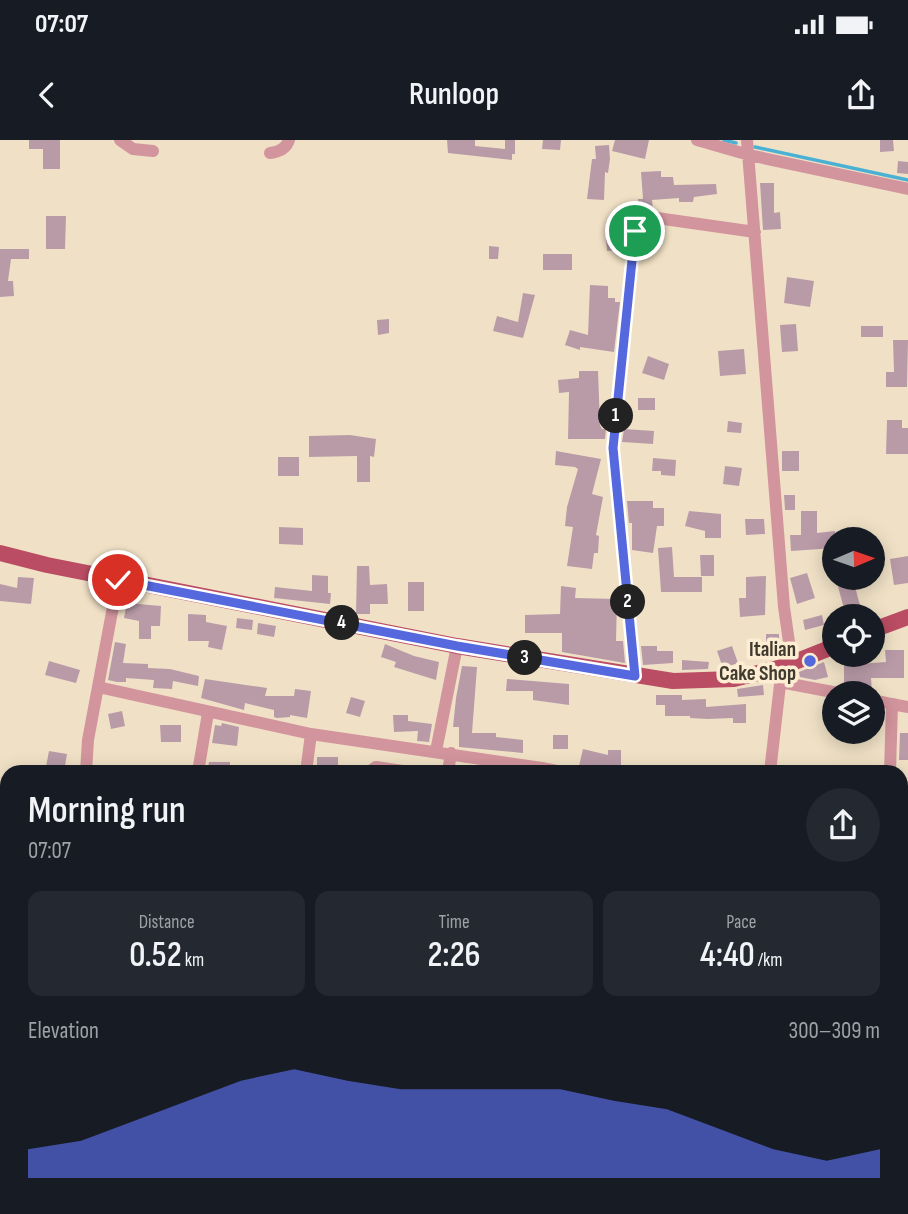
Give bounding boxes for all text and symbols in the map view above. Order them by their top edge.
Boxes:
text: 07:07 [35,9,88,40]
text: Runloop [409,75,499,114]
icon: back [28,76,66,114]
icon: share [842,76,880,114]
pin [605,201,665,261]
icon: arrive [616,212,654,250]
pin: 1 [598,398,634,434]
text: 1 [612,404,619,427]
north arrow [822,527,886,590]
map controls [822,527,885,744]
pin [88,550,148,610]
icon: check [99,561,137,599]
pin: 2 [610,584,646,620]
text: 2 [623,590,632,613]
button: locate [822,604,885,667]
pin: 4 [324,606,360,640]
text: 4 [337,611,346,634]
place label: Italian Cake Shop [719,637,796,686]
pin: 3 [508,640,542,676]
text: 3 [520,646,529,669]
marker: Italian Cake Shop [802,653,818,669]
button: layers [822,681,885,744]
text: Morning run [28,788,186,833]
button: share [806,788,880,862]
text: 07:07 [28,837,71,865]
text: Distance [139,911,195,934]
text: Time [438,911,470,934]
text: Pace [726,911,756,934]
text: 0.52 [129,934,182,977]
text: 2:26 [427,934,481,977]
text: 4:40 [700,934,755,977]
text: km [182,949,204,972]
text: /km [755,949,783,972]
text: Elevation [28,1017,99,1045]
text: 300–309 m [789,1017,880,1045]

